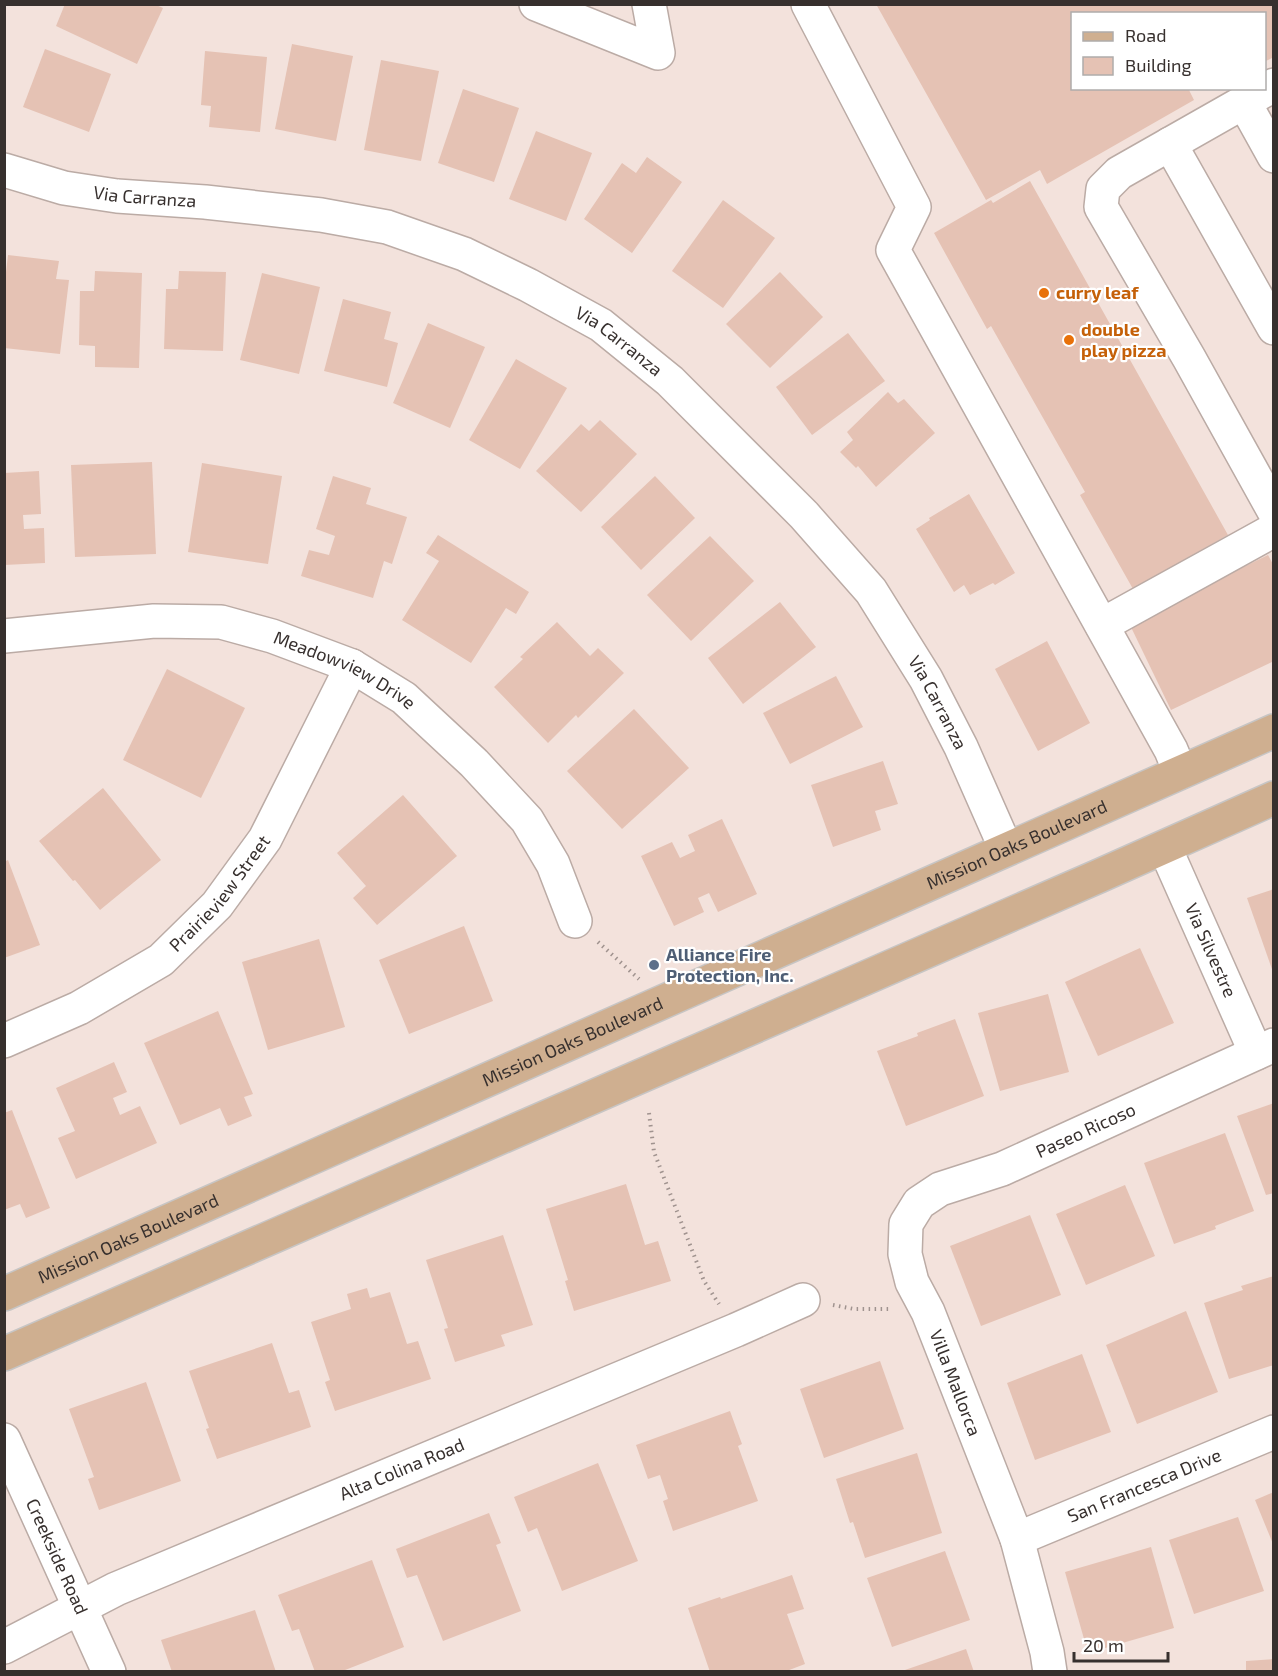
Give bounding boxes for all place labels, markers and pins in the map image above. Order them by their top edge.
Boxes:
place label: curry leaf [1056,281,1139,303]
marker: curry leaf [1037,286,1051,300]
place label: double play pizza [1081,318,1167,361]
marker: double play pizza [1062,333,1076,347]
place label: Alliance Fire Protection, Inc. [666,943,794,986]
marker: Alliance Fire Protection, Inc. [647,958,661,972]

